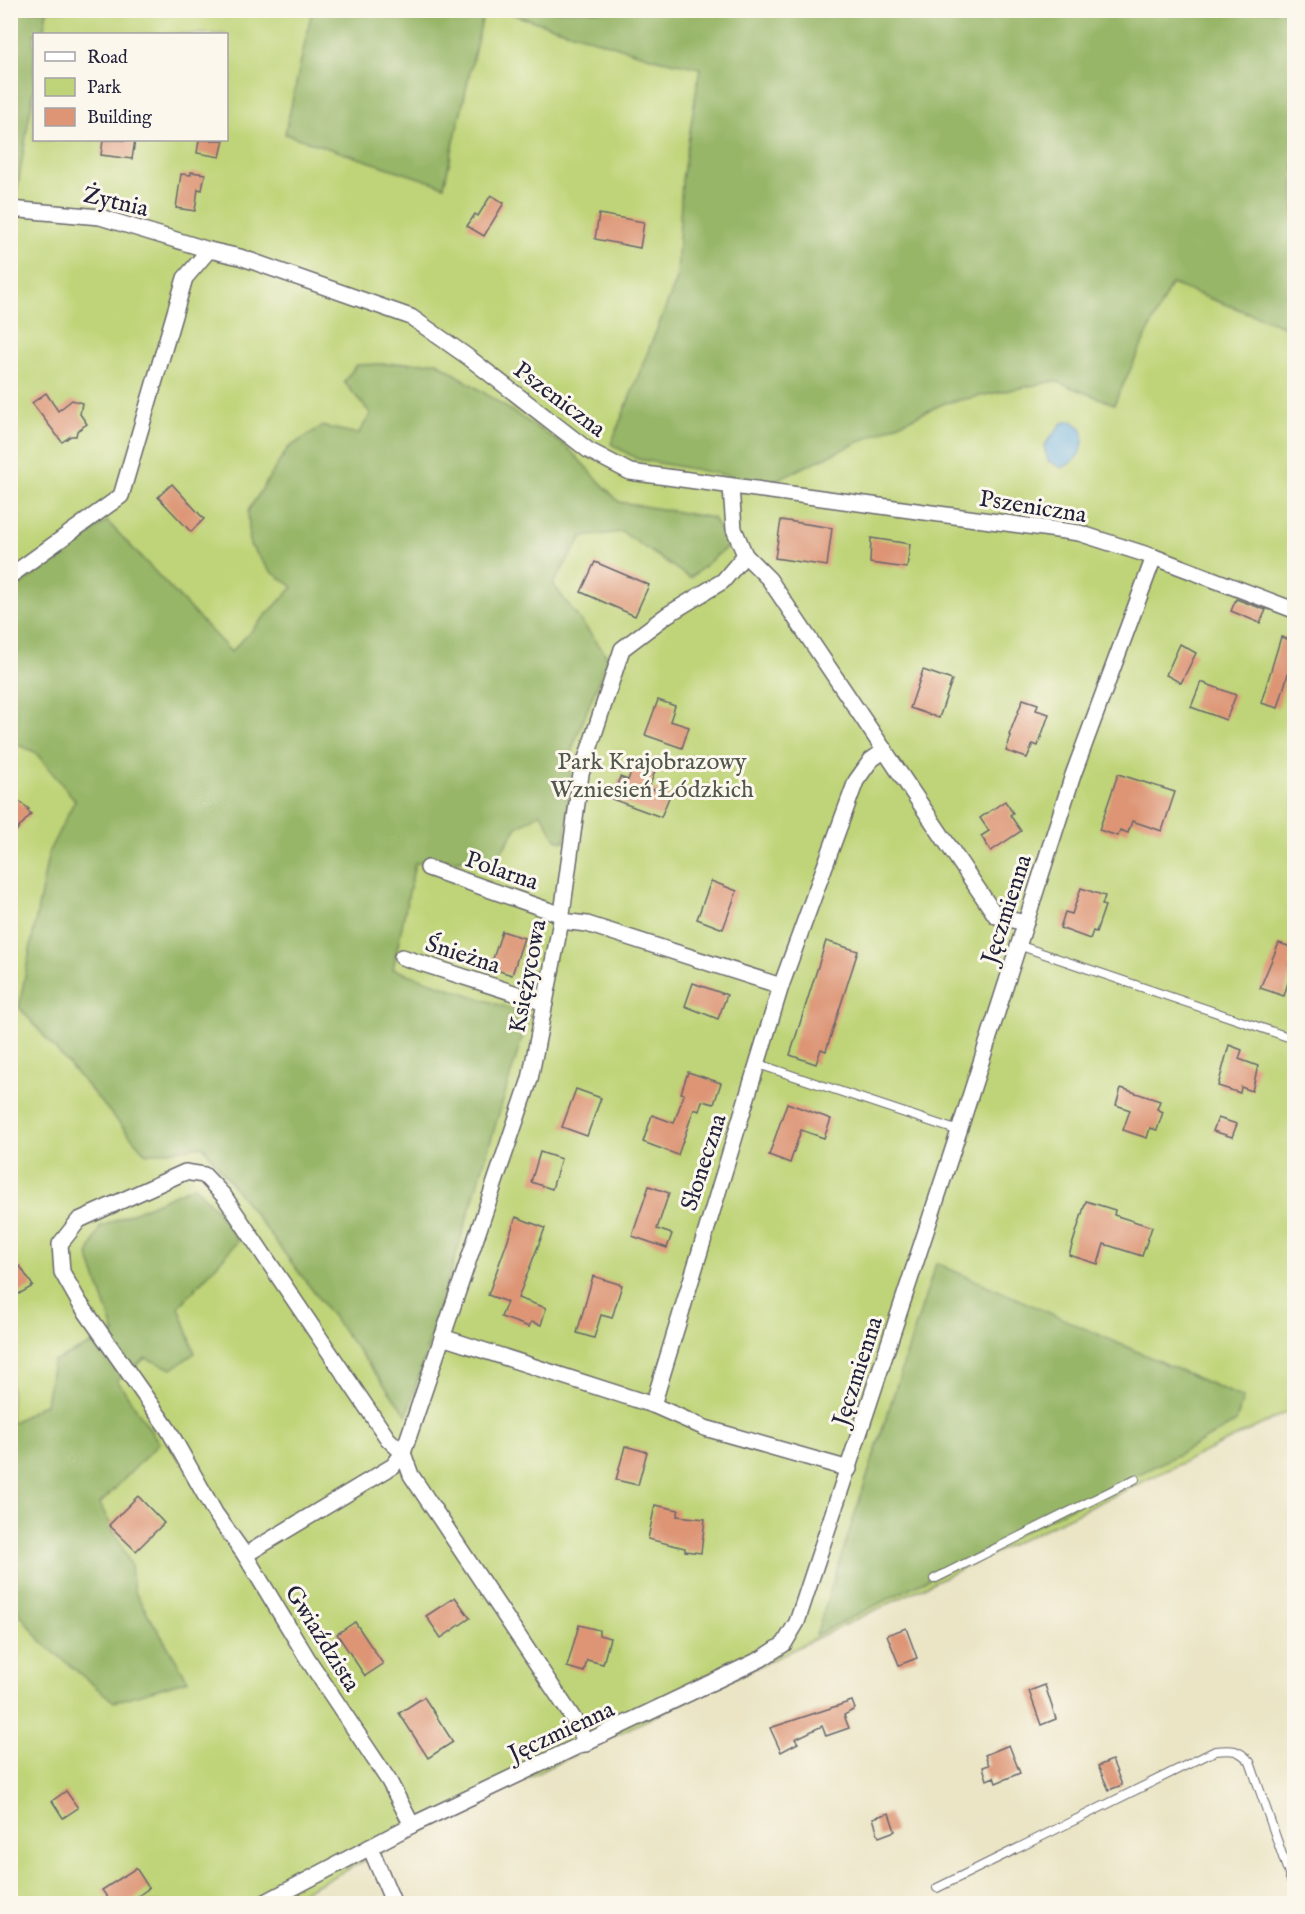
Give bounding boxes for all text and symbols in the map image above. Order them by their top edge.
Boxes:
legend [33,33,228,141]
text: Road [87,47,128,70]
text: Park [87,77,122,100]
text: Building [87,107,152,130]
street label: Żytnia [80,180,152,225]
street label: Pszeniczna [507,355,612,445]
street label: Pszeniczna [977,484,1089,531]
park label: Park Krajobrazowy Wzniesień Łódzkich [550,747,754,806]
street label: Polarna [461,845,543,899]
street label: Jęczmienna [974,850,1040,971]
street label: Księżycowa [502,916,555,1036]
street label: Śnieżna [421,929,504,982]
street label: Słoneczna [674,1110,735,1215]
street label: Jęczmienna [825,1312,891,1433]
street label: Gwiaździsta [277,1580,367,1698]
street label: Jęczmienna [501,1694,620,1772]

